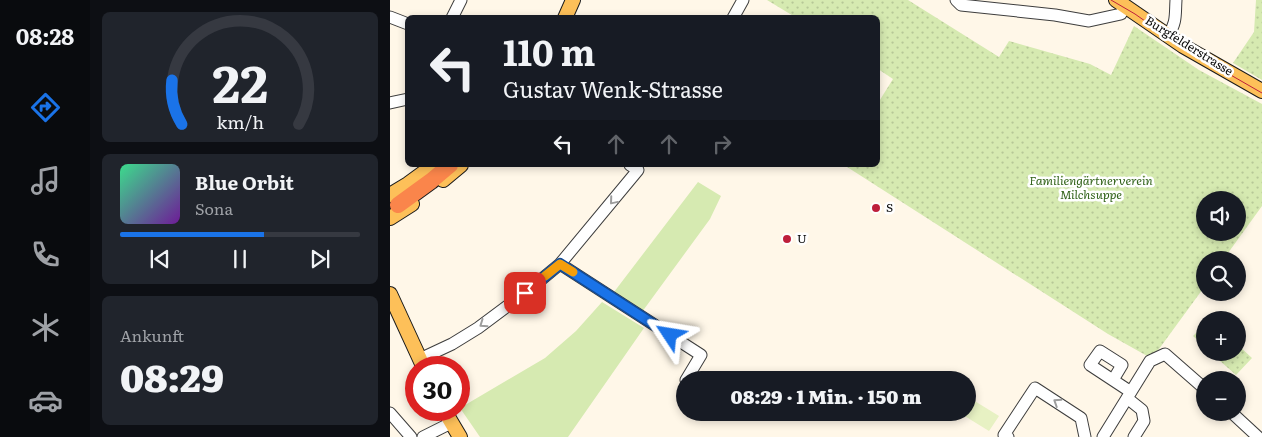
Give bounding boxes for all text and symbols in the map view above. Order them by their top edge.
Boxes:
street label: Burgfelderstrasse [1142,11,1237,79]
text: 08:28 [16,19,74,52]
text: 110 m [503,25,595,77]
icon: left [420,35,485,100]
text: 22 [212,42,268,119]
text: Gustav Wenk-Strasse [503,72,723,105]
icon: directions [28,90,63,125]
text: km/h [216,108,264,135]
icon: left [549,130,577,158]
icon: ahead [602,130,630,158]
icon: ahead [655,130,683,158]
icon: right [708,130,736,158]
icon: music [28,163,63,198]
text: Blue Orbit [195,168,294,196]
park label: Familiengärtnerverein Milchsuppe [1029,171,1153,203]
map controls [1196,191,1246,421]
button: sound [1196,191,1246,241]
one-way arrow [610,195,618,204]
text: Sona [195,196,233,220]
place label: S [886,198,893,216]
marker: S [870,202,882,214]
place label: U [797,229,807,247]
marker: U [781,233,793,245]
icon: phone [28,237,63,272]
icon: previous [146,245,174,273]
icon: pause [226,245,254,273]
icon: next [306,245,334,273]
button: search [1196,251,1246,301]
pin [504,272,546,314]
icon: arrive [511,279,539,307]
position arrow [643,308,695,360]
icon: climate [28,310,63,345]
button: + [1196,311,1246,361]
one-way arrow [479,318,489,327]
text: Ankunft [120,323,184,347]
text: 08:29 [120,347,224,404]
speed limit sign: 30 [405,356,470,421]
button: − [1196,371,1246,421]
text: 08:29 · 1 Min. · 150 m [731,382,921,410]
icon: car [28,383,63,418]
one-way arrow [1053,399,1062,408]

